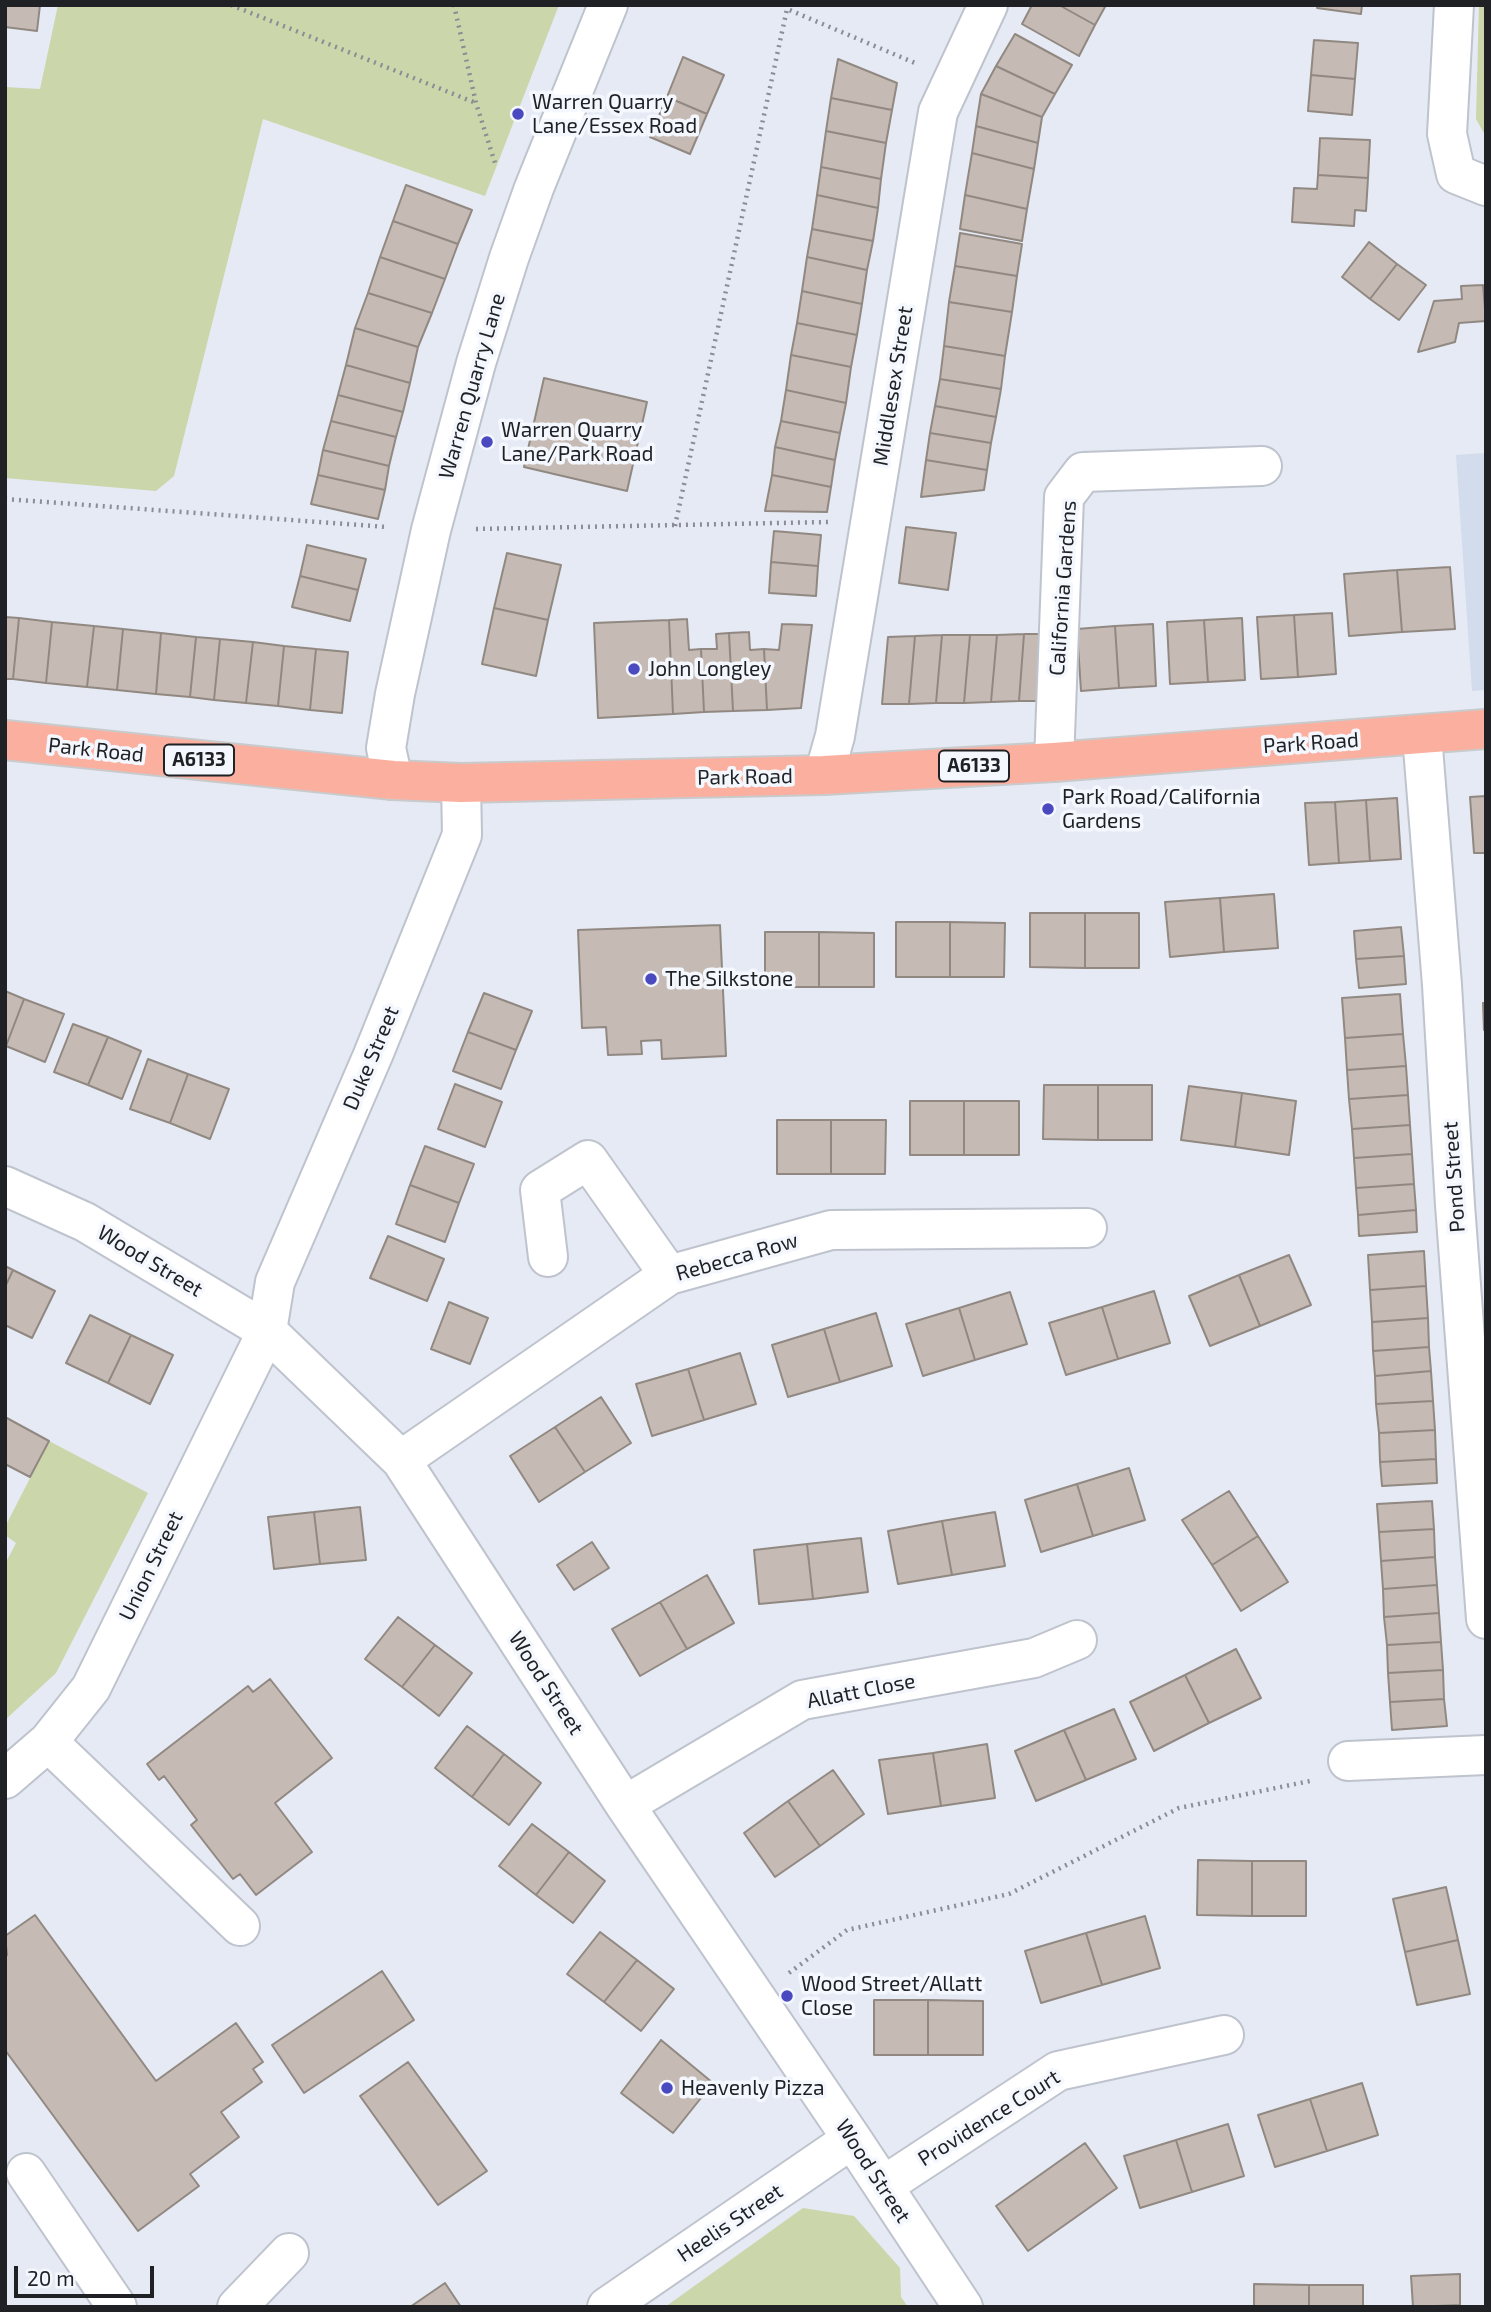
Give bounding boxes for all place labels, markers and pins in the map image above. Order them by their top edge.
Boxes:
place label: Warren Quarry Lane/Essex Road [532,89,697,139]
marker: Warren Quarry Lane/Essex Road [510,106,526,122]
place label: Warren Quarry Lane/Park Road [501,417,654,467]
marker: Warren Quarry Lane/Park Road [479,434,495,450]
place label: John Longley [648,656,771,682]
marker: John Longley [626,661,642,677]
place label: Park Road/California Gardens [1062,784,1261,834]
marker: Park Road/California Gardens [1040,801,1056,817]
place label: The Silkstone [665,966,793,992]
marker: The Silkstone [643,971,659,987]
place label: Wood Street/Allatt Close [801,1971,982,2021]
marker: Wood Street/Allatt Close [779,1988,795,2004]
place label: Heavenly Pizza [681,2075,824,2101]
marker: Heavenly Pizza [659,2080,675,2096]

